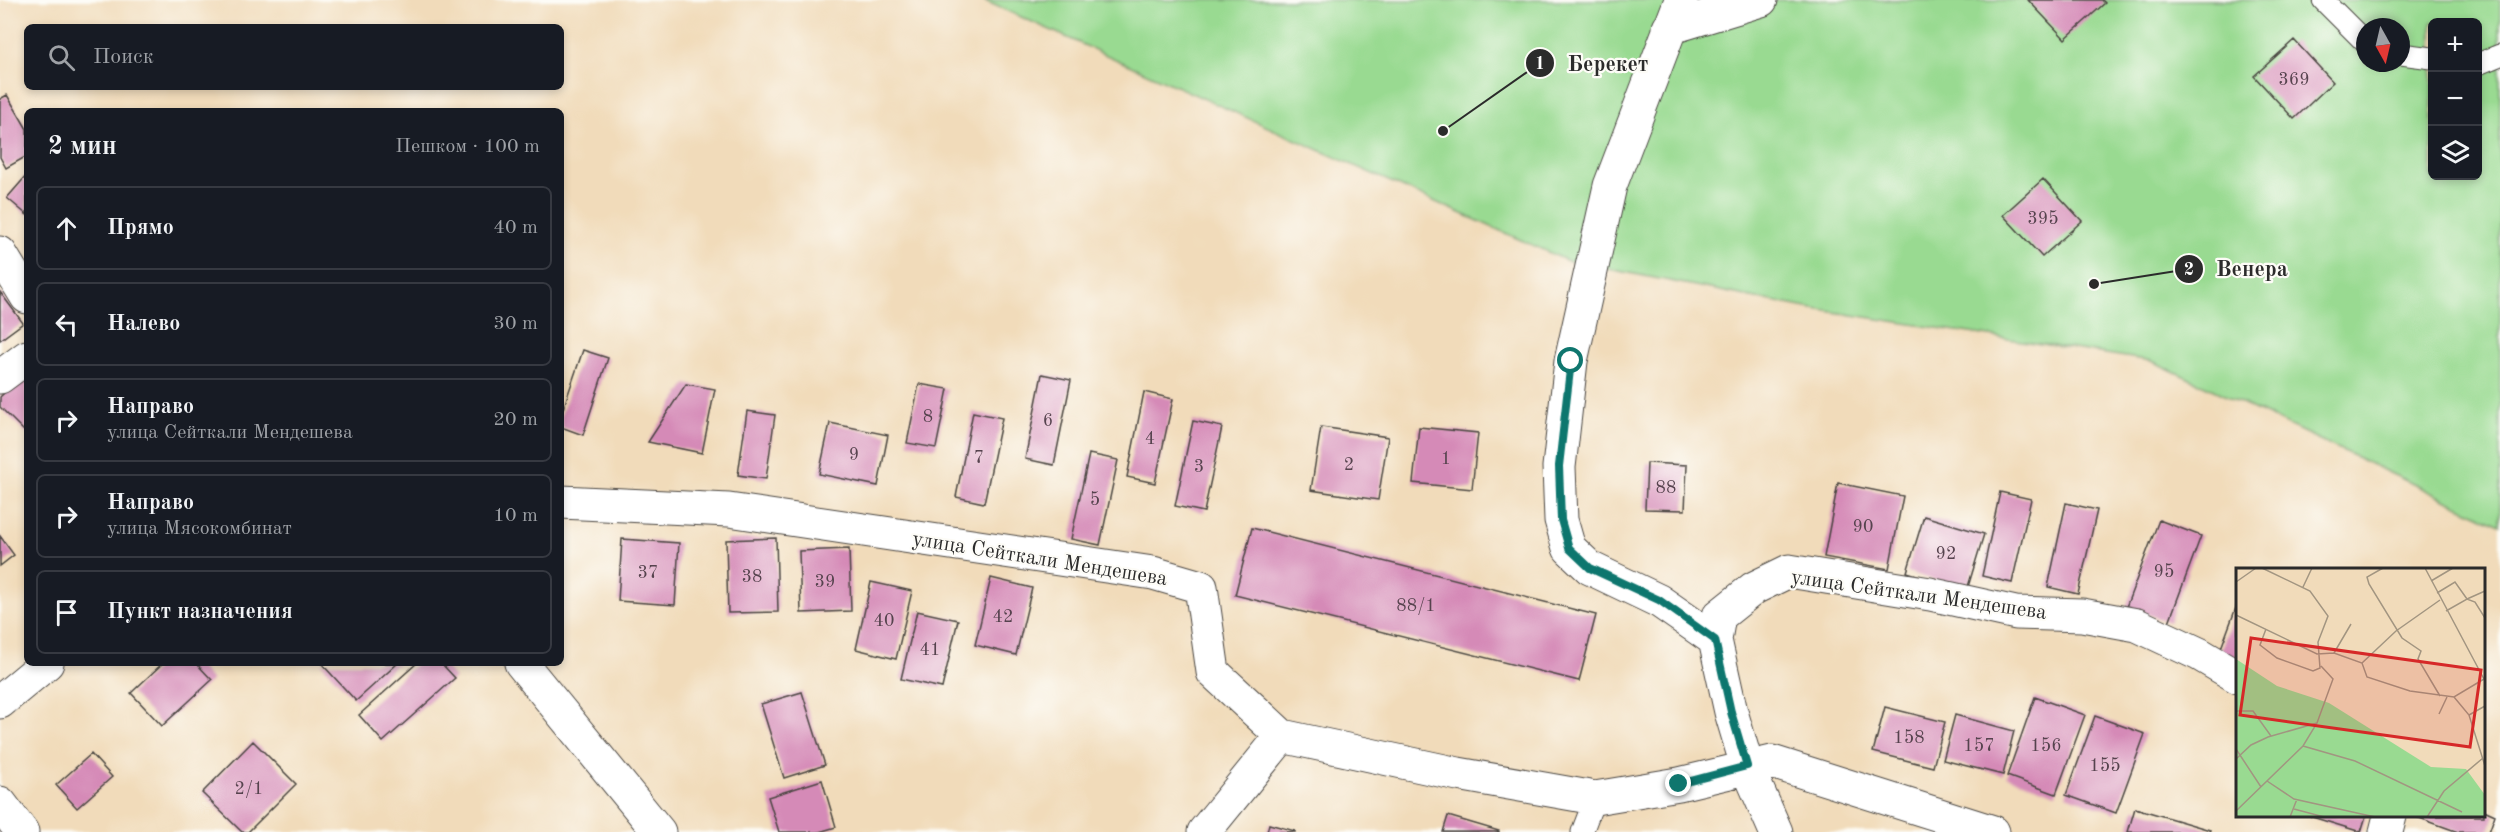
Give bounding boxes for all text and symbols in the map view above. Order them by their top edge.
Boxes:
north arrow [2356,18,2410,72]
map controls [2428,18,2482,180]
button: + [2428,18,2482,72]
search box [24,24,564,90]
icon: search [45,41,78,74]
callout: Берекет [1525,43,1660,83]
text: Поиск [93,46,154,68]
text: Берекет [1568,54,1648,76]
text: 1 [1535,55,1545,73]
house number: 369 [2278,71,2310,89]
button: − [2428,72,2482,126]
button: layers [2428,126,2482,180]
text: 2 мин [48,134,117,160]
text: Пешком · 100 m [395,137,540,157]
house number: 395 [2027,210,2059,228]
icon: ahead [50,212,83,245]
text: Прямо [107,217,174,239]
text: 40 m [493,218,538,238]
callout: Венера [2174,249,2300,289]
text: Венера [2216,259,2288,281]
text: 2 [2184,261,2194,279]
icon: left [50,308,83,341]
text: Налево [107,313,180,335]
text: 30 m [493,314,538,334]
route start [1557,347,1583,373]
text: Направо [107,396,194,418]
icon: right [50,404,83,437]
house number: 8 [923,408,933,426]
text: 20 m [493,410,538,430]
house number: 6 [1043,412,1053,430]
text: улица Сейткали Мендешева [107,423,353,443]
house number: 4 [1145,430,1155,448]
house number: 9 [849,446,859,464]
house number: 7 [974,449,984,467]
house number: 1 [1441,450,1451,468]
house number: 2 [1344,456,1354,474]
house number: 3 [1194,458,1204,476]
house number: 88 [1656,479,1676,497]
house number: 5 [1090,491,1100,509]
text: Направо [107,492,194,514]
icon: right [50,500,83,533]
text: 10 m [493,506,538,526]
house number: 90 [1853,518,1873,536]
text: улица Мясокомбинат [107,519,292,539]
street label: улица Сейткали Мендешева [911,529,1169,590]
house number: 92 [1936,545,1956,563]
house number: 95 [2154,563,2174,581]
house number: 37 [638,564,658,582]
street label: улица Сейткали Мендешева [1790,567,2048,624]
house number: 38 [742,568,762,586]
inset map [2236,568,2485,817]
house number: 39 [815,573,835,591]
icon: arrive [50,596,83,629]
house number: 88/1 [1396,597,1436,615]
text: Пункт назначения [107,601,293,623]
house number: 42 [993,608,1013,626]
house number: 40 [874,612,894,630]
house number: 41 [920,641,940,659]
house number: 158 [1893,729,1925,747]
house number: 157 [1963,737,1995,755]
house number: 156 [2030,737,2062,755]
house number: 155 [2089,757,2121,775]
route end [1665,770,1691,796]
house number: 2/1 [235,780,263,798]

